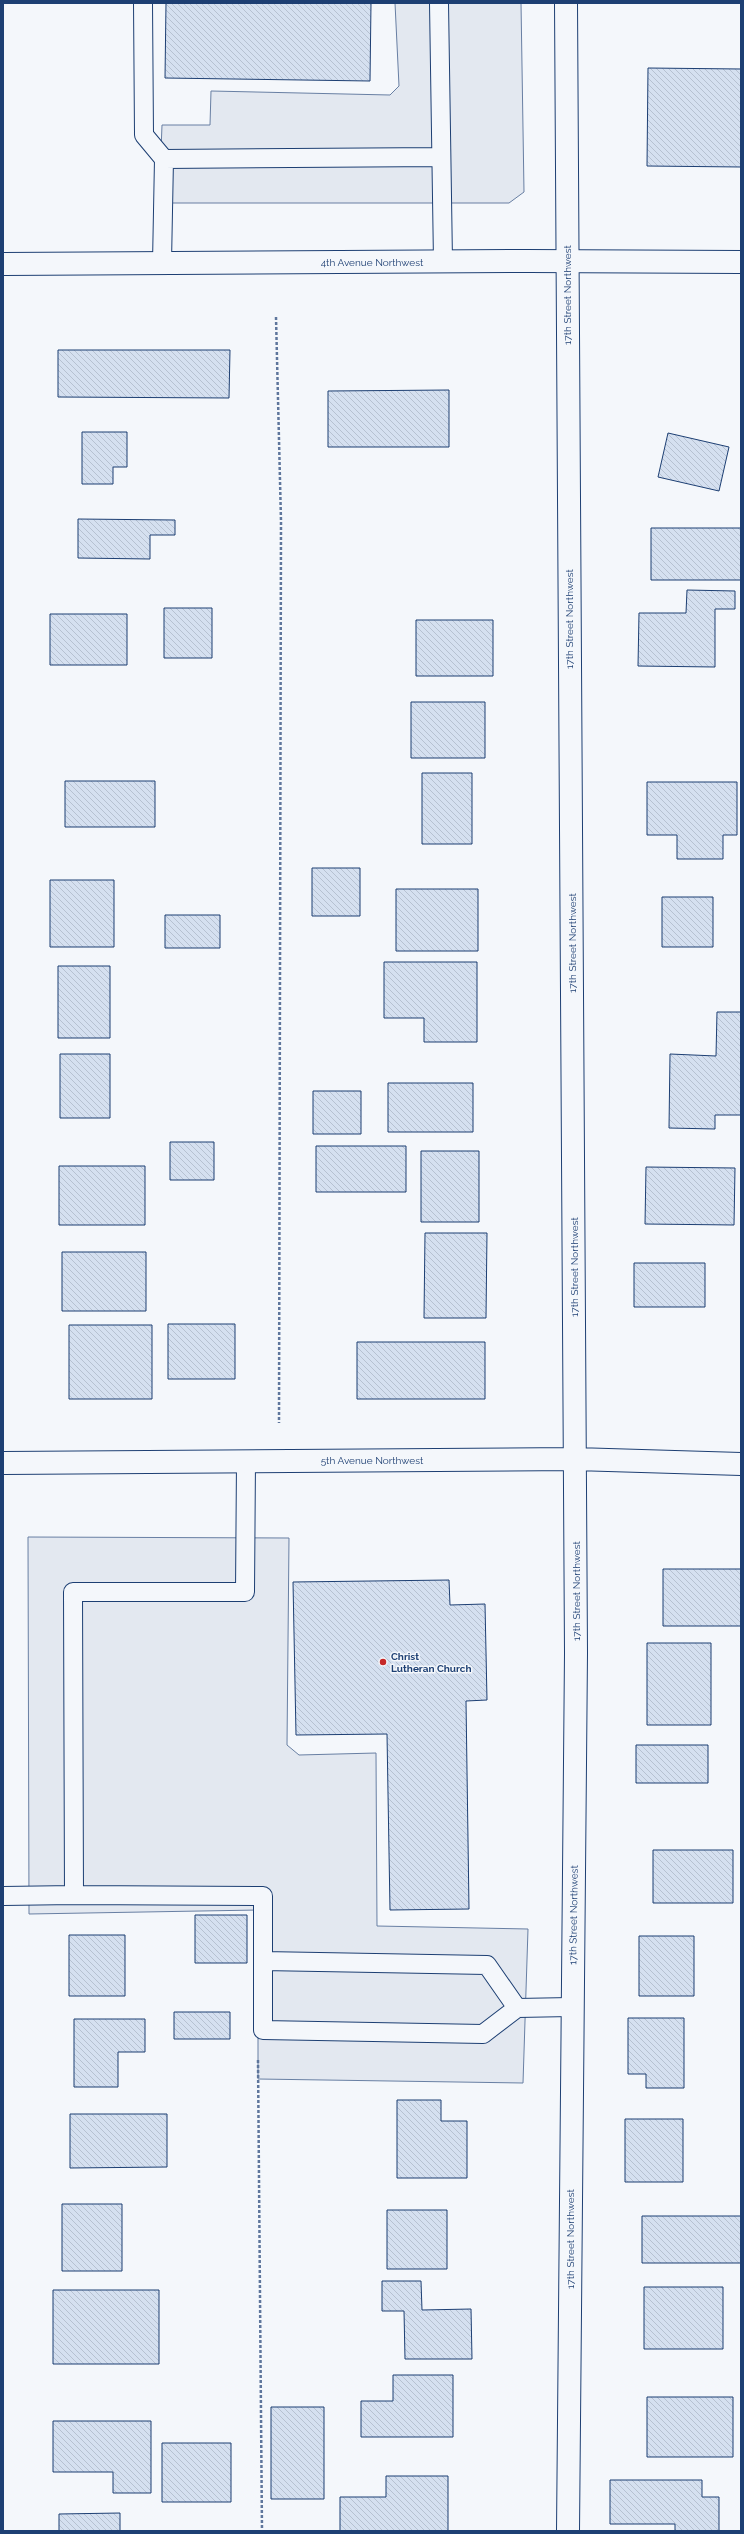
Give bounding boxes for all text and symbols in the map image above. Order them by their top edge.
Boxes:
street label: 17th Street Northwest [562,244,573,345]
street label: 4th Avenue Northwest [321,257,424,268]
street label: 17th Street Northwest [564,568,575,669]
street label: 17th Street Northwest [567,892,578,993]
street label: 17th Street Northwest [569,1216,580,1317]
street label: 5th Avenue Northwest [321,1455,424,1466]
street label: 17th Street Northwest [571,1540,582,1641]
place label: Christ Lutheran Church [391,1651,471,1674]
marker: Christ Lutheran Church [378,1657,388,1667]
street label: 17th Street Northwest [567,1864,580,1965]
street label: 17th Street Northwest [565,2188,576,2289]

